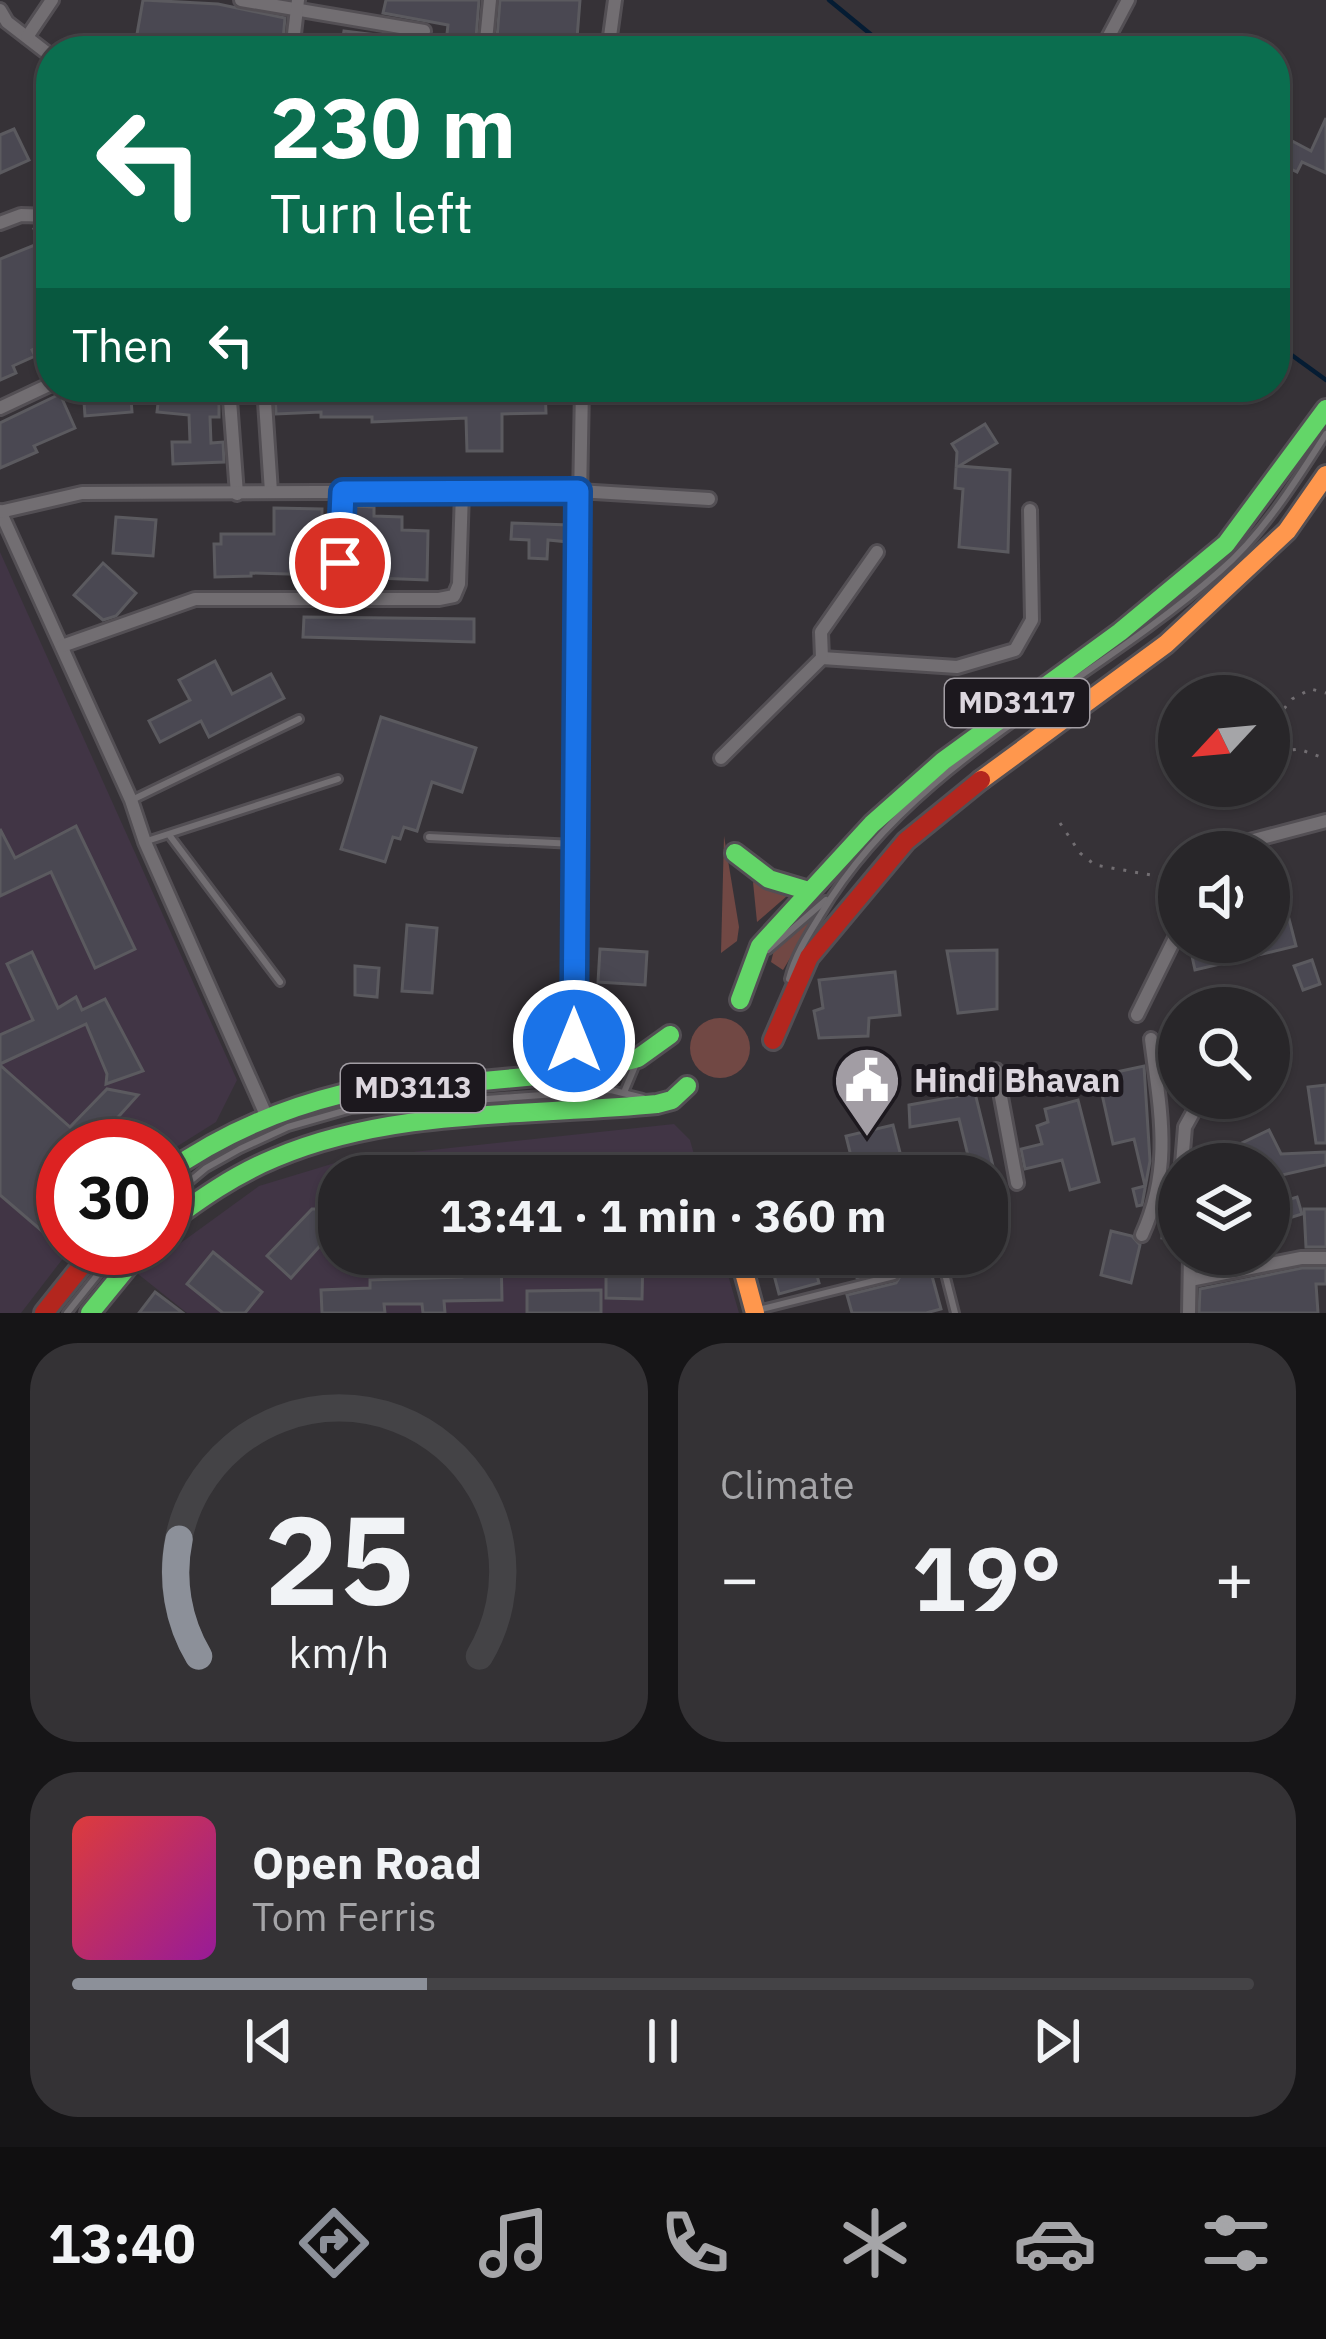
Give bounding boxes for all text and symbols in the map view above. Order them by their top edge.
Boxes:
text: 230 m [270,72,516,181]
icon: left [72,84,228,240]
text: Turn left [270,178,473,248]
icon: left [198,312,264,378]
text: Then [72,316,174,374]
pin [289,512,391,614]
icon: arrive [307,530,373,596]
north arrow [1158,675,1290,807]
map controls [1158,675,1290,1275]
road number: MD3117 [945,679,1089,727]
button: sound [1158,831,1290,963]
position arrow [511,978,637,1104]
button: search [1158,987,1290,1119]
public building icon: Hindi Bhavan [832,1045,902,1139]
place label: Hindi Bhavan [914,1058,1120,1101]
road number: MD3113 [341,1064,485,1112]
speed limit sign: 30 [36,1119,192,1275]
button: layers [1158,1143,1290,1275]
text: 13:41 · 1 min · 360 m [440,1186,886,1244]
text: Climate [720,1459,854,1510]
text: 25 [264,1477,414,1639]
text: 19° [912,1519,1062,1636]
text: − [720,1534,760,1620]
text: + [1214,1534,1254,1620]
text: km/h [289,1623,389,1679]
text: Open Road [252,1833,482,1891]
text: Tom Ferris [252,1891,436,1942]
icon: previous [236,2008,302,2074]
icon: pause [630,2008,696,2074]
icon: next [1024,2008,1090,2074]
icon: directions [292,2201,376,2285]
icon: music [472,2201,556,2285]
icon: phone [653,2201,737,2285]
icon: climate [833,2201,917,2285]
icon: car [1013,2201,1097,2285]
icon: filters [1194,2201,1278,2285]
text: 13:40 [48,2208,196,2278]

